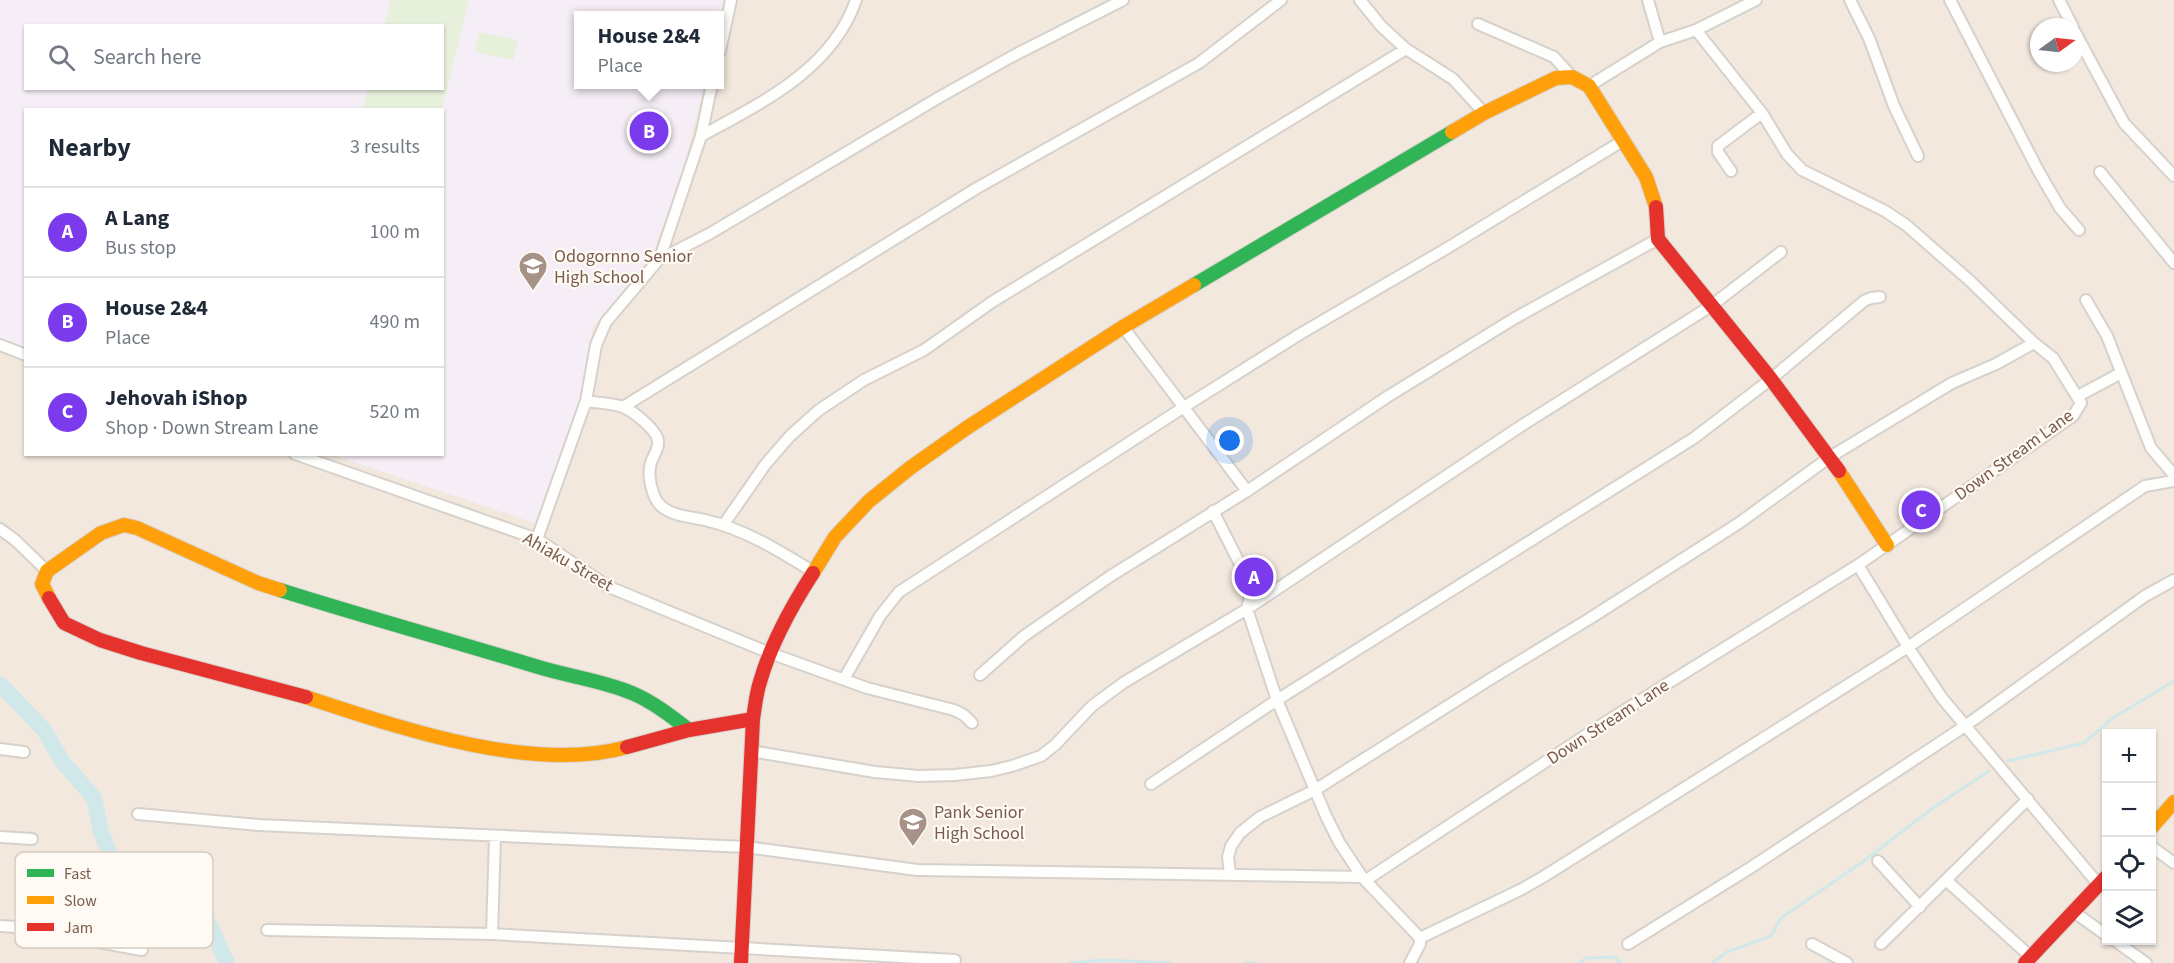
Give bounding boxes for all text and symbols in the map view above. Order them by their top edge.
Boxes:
popup [574,11,724,89]
north arrow [2030,18,2084,72]
text: House 2&4 [598,20,700,52]
search box [24,24,444,90]
icon: search [45,41,78,74]
text: Search here [93,41,201,73]
text: Place [598,52,643,80]
pin: B [630,108,668,154]
text: Nearby [48,129,131,166]
text: 3 results [350,133,420,161]
text: A Lang [105,202,169,234]
text: A [62,218,73,246]
text: 100 m [370,218,420,246]
text: Bus stop [105,234,176,262]
place label: Odogornno Senior High School [554,244,693,290]
school or university icon: Odogornno Senior High School [517,250,549,292]
text: House 2&4 [105,292,208,324]
text: B [61,308,74,336]
text: 490 m [370,308,420,336]
text: Place [105,324,150,352]
text: Jehovah iShop [105,382,248,414]
text: C [62,398,73,426]
text: 520 m [370,398,420,426]
street label: Down Stream Lane [1949,403,2079,507]
text: Shop · Down Stream Lane [105,414,319,442]
your location [1215,426,1244,455]
pin: C [1902,488,1940,532]
street label: Ahiaku Street [518,526,618,598]
pin: A [1234,554,1274,600]
street label: Down Stream Lane [1542,673,1674,771]
map controls [2102,729,2156,945]
button: + [2102,729,2156,783]
button: − [2102,783,2156,837]
place label: Pank Senior High School [934,800,1024,846]
school or university icon: Pank Senior High School [897,806,929,848]
button: locate [2102,837,2156,891]
legend [15,852,213,948]
text: Fast [64,863,92,885]
text: Slow [64,890,97,912]
button: layers [2102,891,2156,945]
text: Jam [64,917,93,939]

